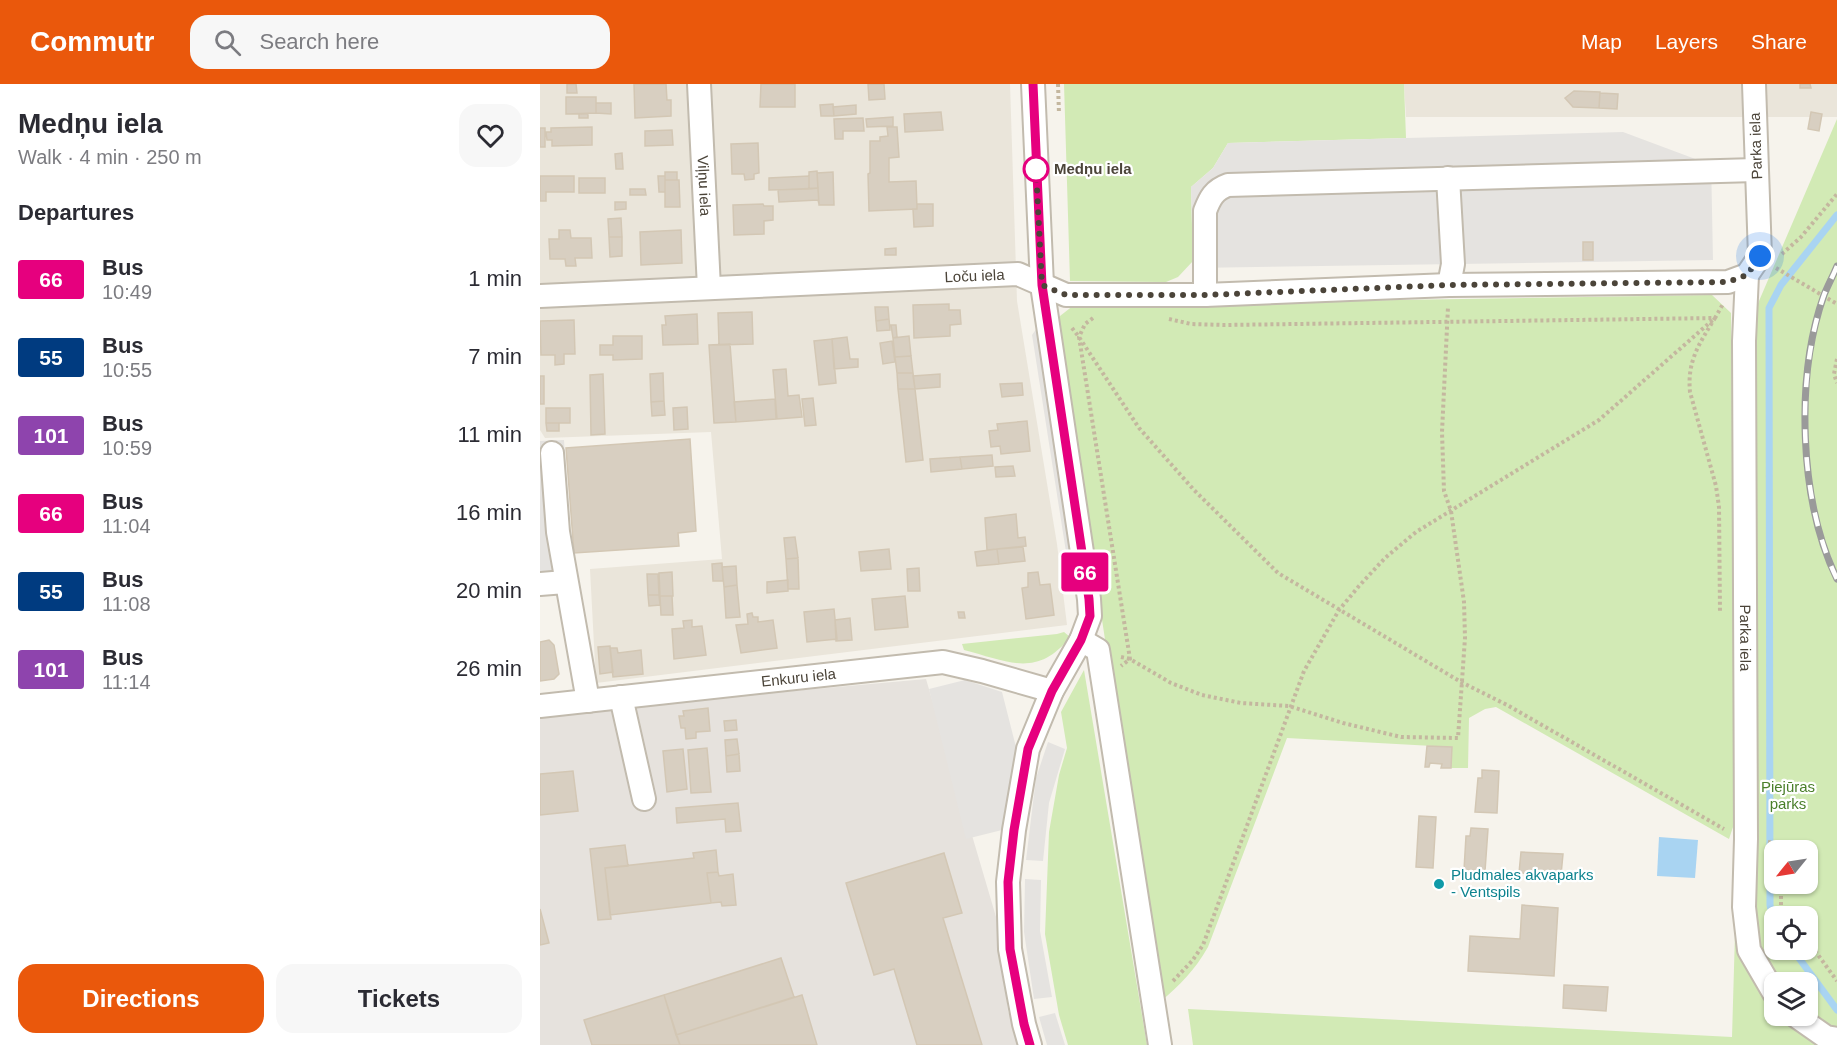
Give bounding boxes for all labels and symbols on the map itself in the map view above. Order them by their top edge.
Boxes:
street label: Parka iela [1746,112,1765,180]
street label: Viļņu iela [695,155,715,217]
marker: Medņu iela [1023,156,1049,182]
place label: Medņu iela [1054,160,1132,177]
your location [1745,241,1775,271]
street label: Loču iela [944,266,1006,285]
line badge: 66 [1058,552,1112,592]
street label: Parka iela [1737,605,1754,672]
street label: Enkuru iela [760,665,837,690]
park label: Piejūras parks [1761,778,1815,812]
north arrow [1764,840,1818,894]
place label: Pludmales akvaparks - Ventspils [1451,866,1594,900]
marker: Pludmales akvaparks - Ventspils [1432,877,1446,891]

